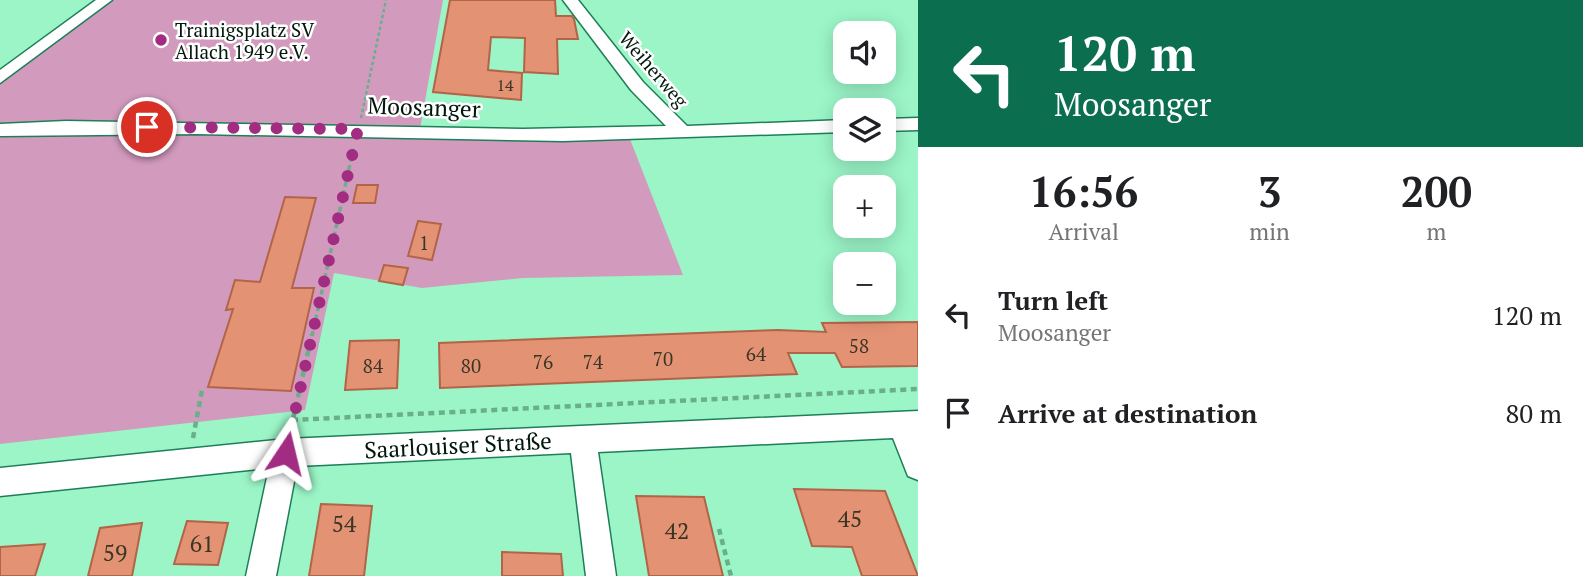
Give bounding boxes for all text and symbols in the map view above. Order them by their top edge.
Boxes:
place label: Trainigsplatz SV Allach 1949 e.V. [175,17,314,64]
text: 120 m [1054,20,1196,85]
map controls [833,21,896,315]
button: sound [833,21,896,84]
street label: Weiherweg [614,26,695,113]
icon: left [939,28,1030,119]
marker: Trainigsplatz SV Allach 1949 e.V. [153,32,169,48]
house number: 14 [496,74,514,96]
text: Moosanger [1054,83,1211,125]
street label: Moosanger [367,90,481,124]
pin [117,97,177,157]
button: layers [833,98,896,161]
icon: arrive [128,108,166,146]
text: 16:56 [1029,163,1138,219]
text: 3 [1258,163,1281,219]
text: 200 [1401,163,1472,219]
button: + [833,175,896,238]
text: Arrival [1048,216,1119,247]
text: min [1249,216,1290,247]
text: m [1426,216,1446,247]
house number: 1 [419,230,429,255]
button: − [833,252,896,315]
text: Turn left [998,283,1108,317]
icon: left [939,296,977,334]
text: 120 m [1492,298,1562,332]
text: Moosanger [998,317,1111,348]
house number: 58 [849,333,869,358]
house number: 64 [746,341,767,366]
house number: 70 [653,346,673,371]
house number: 76 [533,349,553,374]
house number: 74 [583,349,604,374]
house number: 84 [363,353,384,378]
house number: 80 [461,353,481,378]
icon: arrive [939,394,977,432]
text: Arrive at destination [998,396,1257,430]
text: 80 m [1506,396,1562,430]
position arrow [249,416,323,490]
street label: Saarlouiser Straße [363,425,553,465]
house number: 45 [838,503,862,534]
house number: 54 [332,508,357,539]
house number: 42 [665,515,689,546]
house number: 61 [190,528,214,559]
house number: 59 [103,537,127,568]

